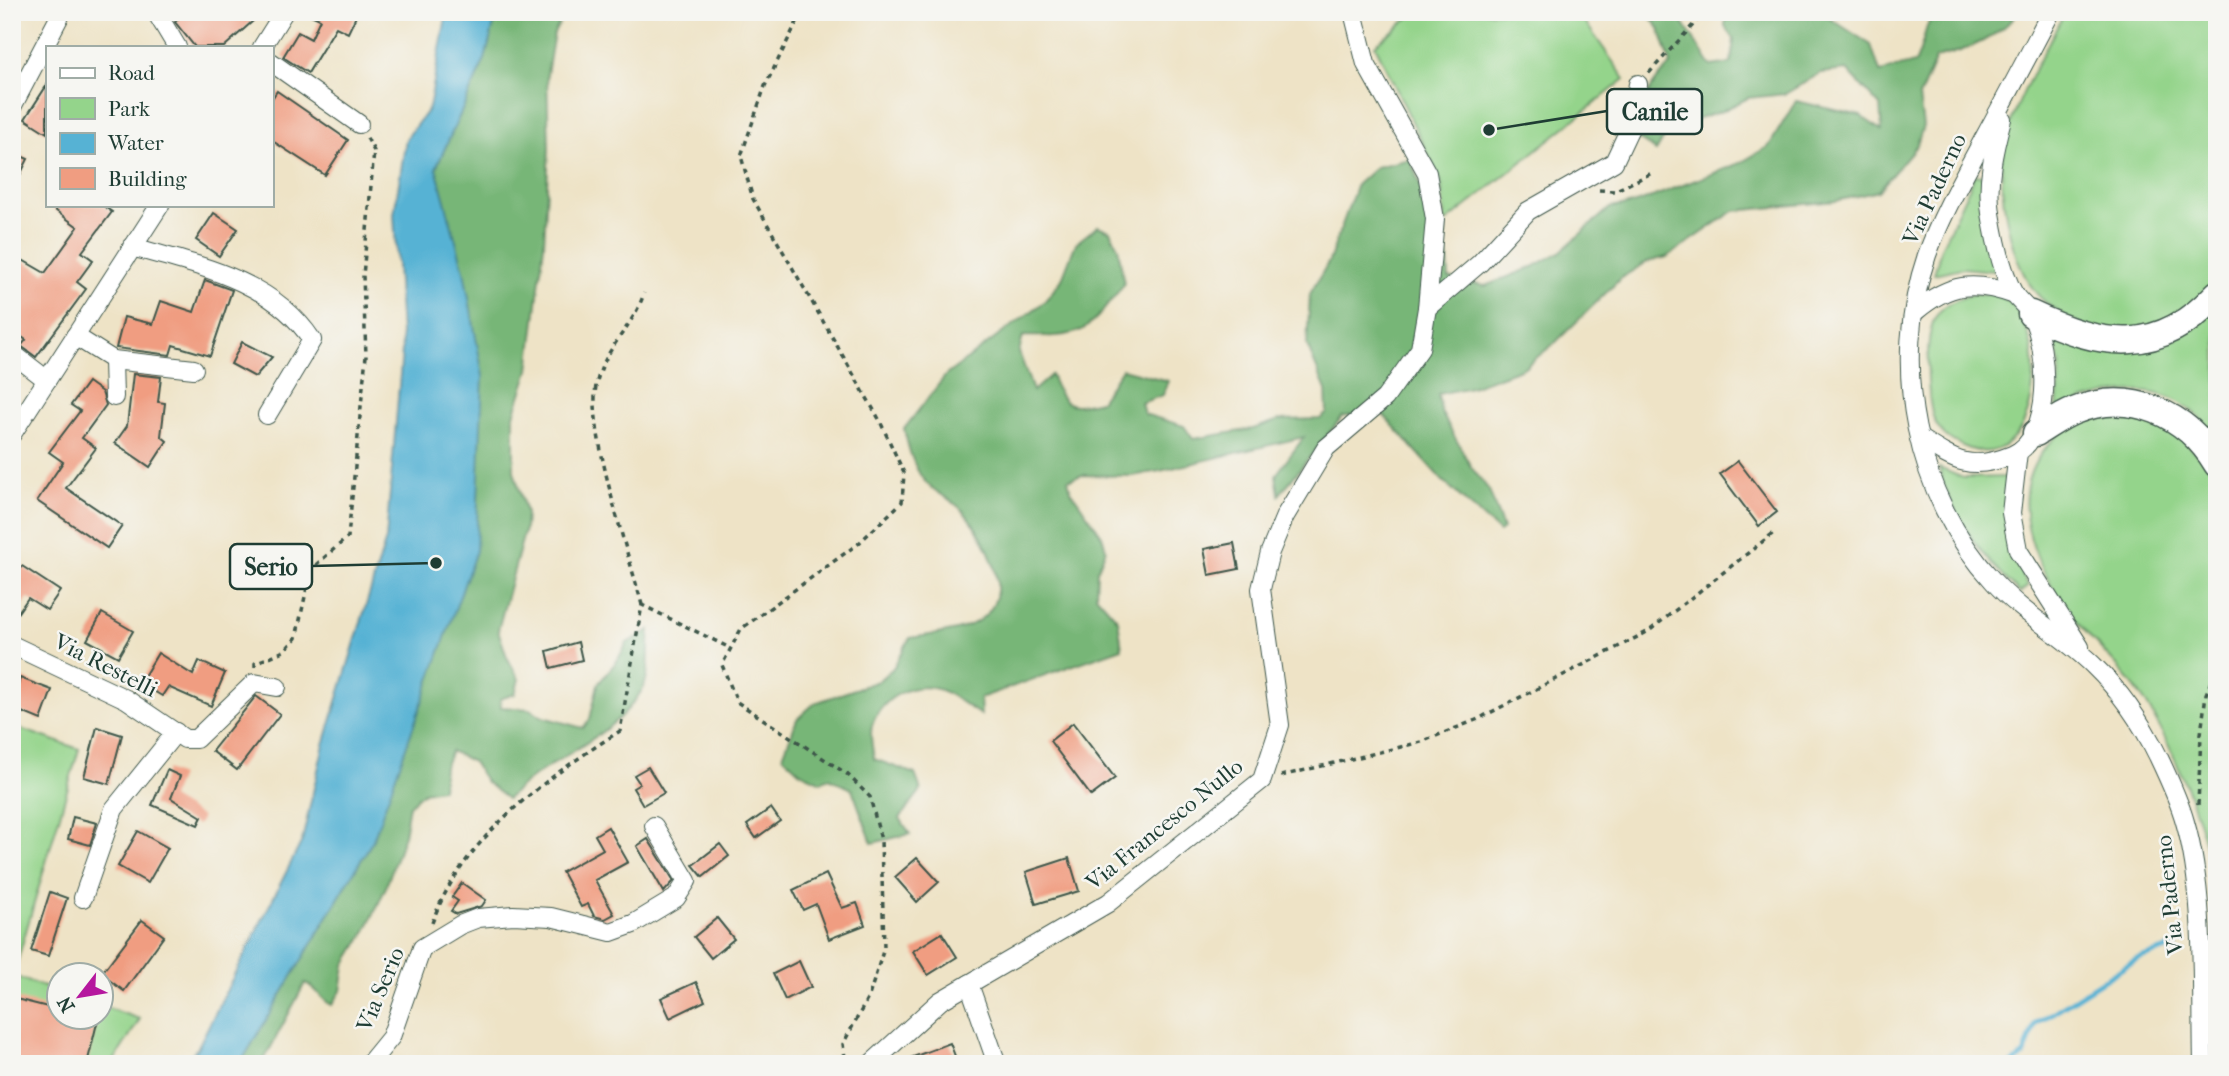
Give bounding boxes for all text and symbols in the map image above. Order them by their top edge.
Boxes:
legend [46,46,273,206]
text: Road [108,61,155,85]
callout: Canile [1607,89,1702,134]
text: Park [108,97,150,121]
text: Canile [1622,98,1688,126]
street label: Via Paderno [1896,129,1972,250]
text: Water [107,131,164,155]
text: Building [108,167,187,191]
callout: Serio [230,544,312,589]
text: Serio [244,553,298,581]
street label: Via Restelli [49,627,162,703]
street label: Via Francesco Nullo [1080,753,1248,897]
street label: Via Paderno [2150,834,2189,957]
street label: Via Serio [350,943,410,1036]
north arrow [46,960,116,1030]
text: N [53,992,79,1016]

